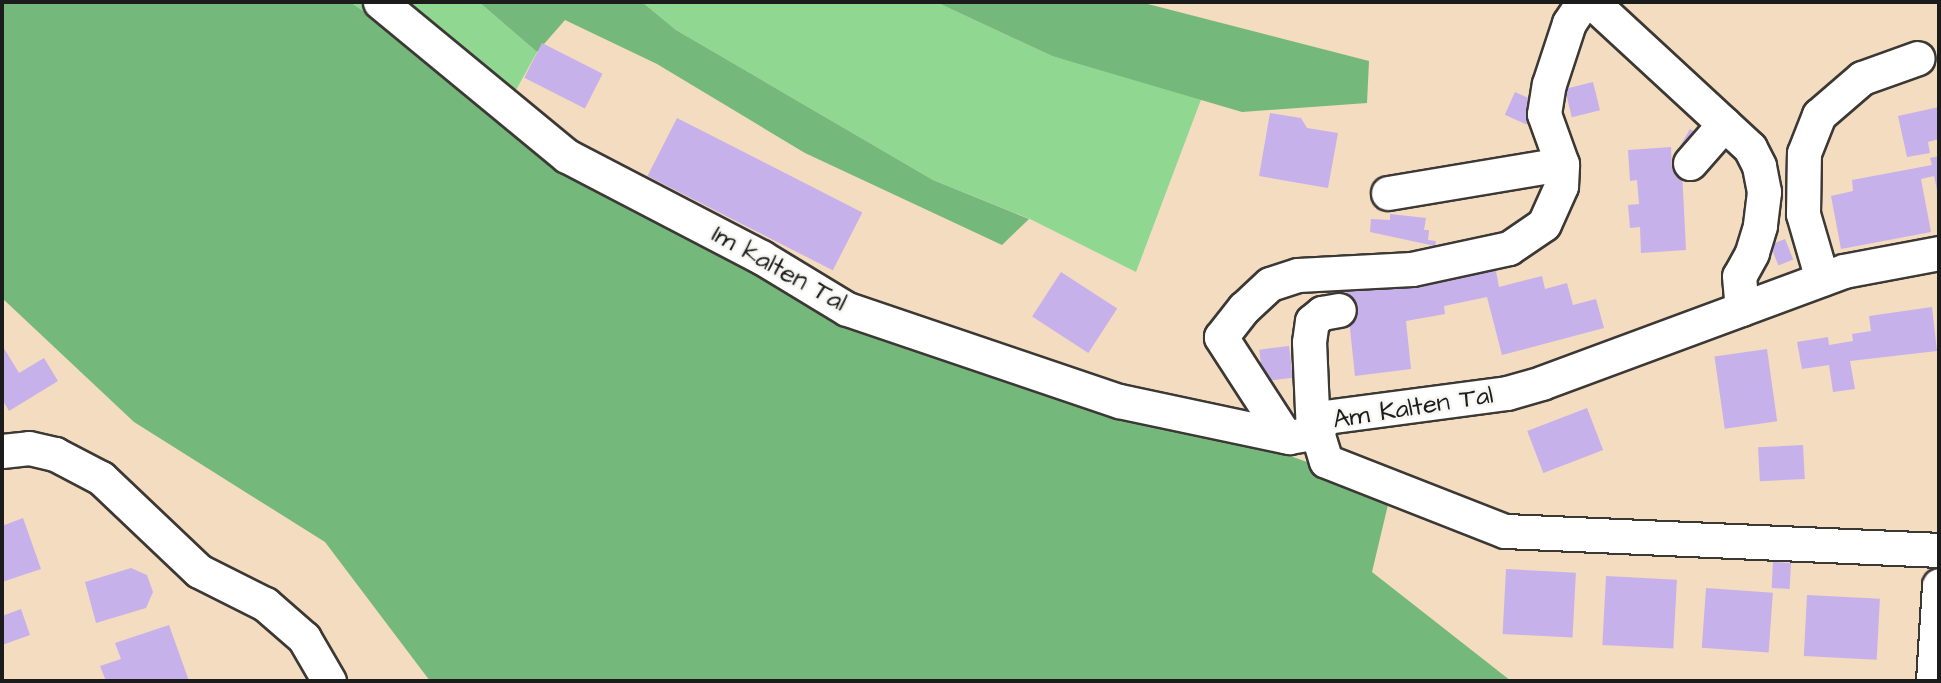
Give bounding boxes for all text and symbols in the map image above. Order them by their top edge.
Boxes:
street label: Im kalten Tal [706,219,852,319]
street label: Am Kalten Tal [1331,380,1495,436]

